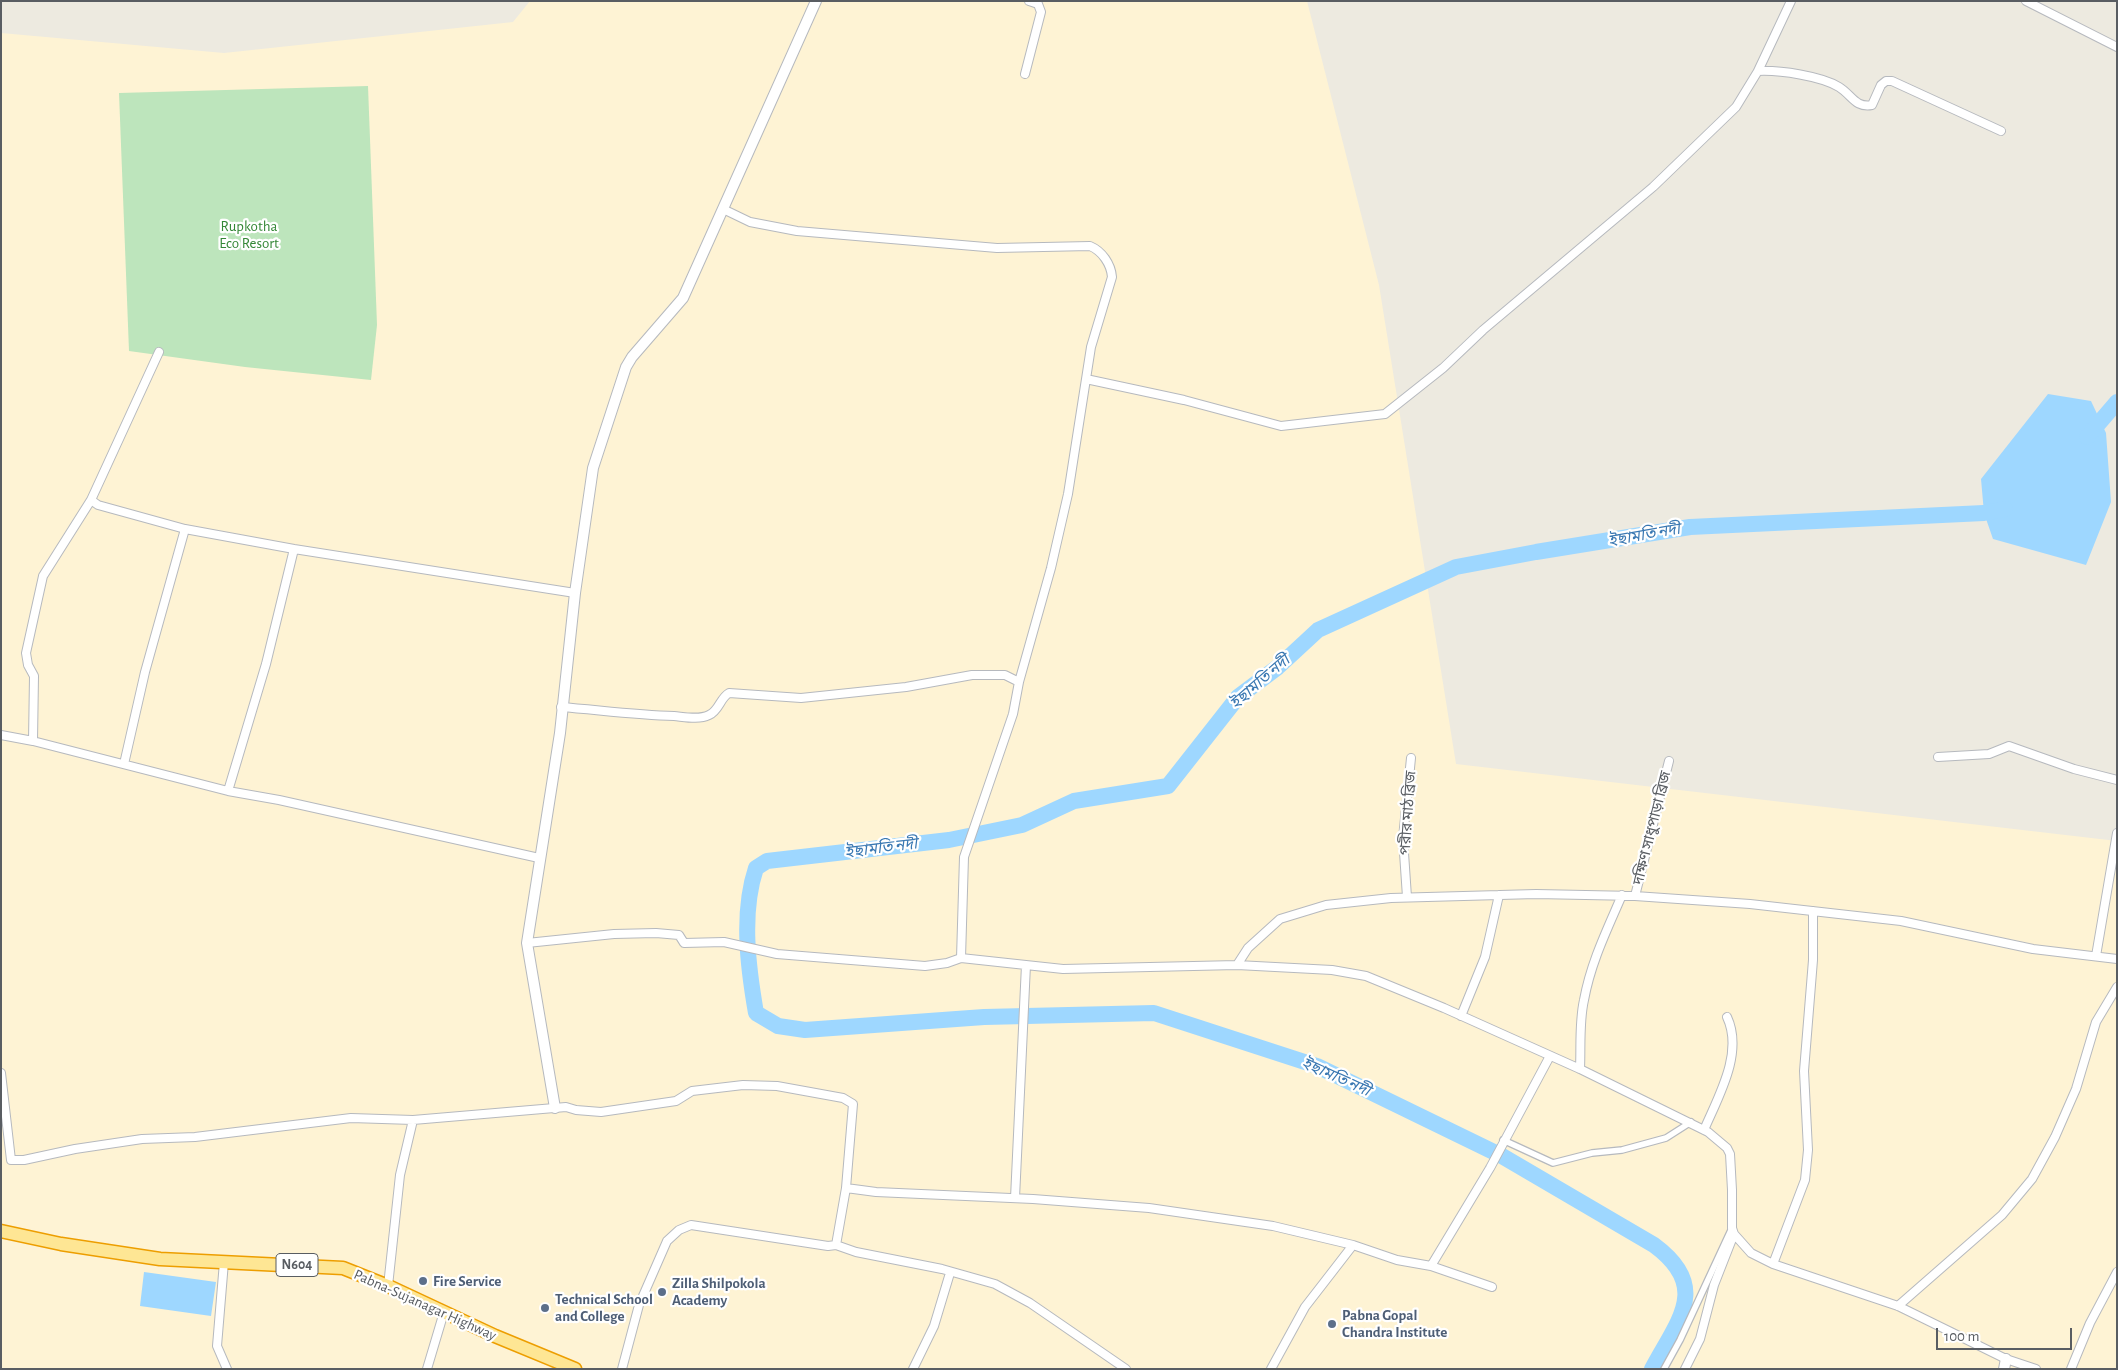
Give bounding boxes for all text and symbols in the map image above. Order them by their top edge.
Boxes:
park label: Rupkotha Eco Resort [219,217,279,252]
water label: ইছামতি নদী [1606,519,1682,551]
water label: ইছামতি নদী [1226,651,1294,713]
street label: দক্ষিণ সাধুপাড়া ব্রিজ [1629,769,1675,887]
street label: পরীর মাঠ ব্রিজ [1396,770,1420,856]
water label: ইছামতি নদী [844,834,918,862]
water label: ইছামতি নদী [1299,1053,1373,1101]
road number: N604 [276,1254,318,1276]
street label: Pabna-Sujanagar Highway [351,1265,499,1345]
place label: Fire Service [433,1272,501,1290]
place label: Zilla Shilpokola Academy [672,1274,766,1309]
marker: Fire Service [417,1275,429,1287]
marker: Zilla Shilpokola Academy [656,1286,668,1298]
place label: Technical School and College [555,1290,653,1325]
marker: Technical School and College [539,1302,551,1314]
place label: Pabna Gopal Chandra Institute [1342,1306,1447,1341]
marker: Pabna Gopal Chandra Institute [1326,1318,1338,1330]
scale bar [1938,1318,2074,1350]
text: 100 m [1944,1329,1979,1344]

